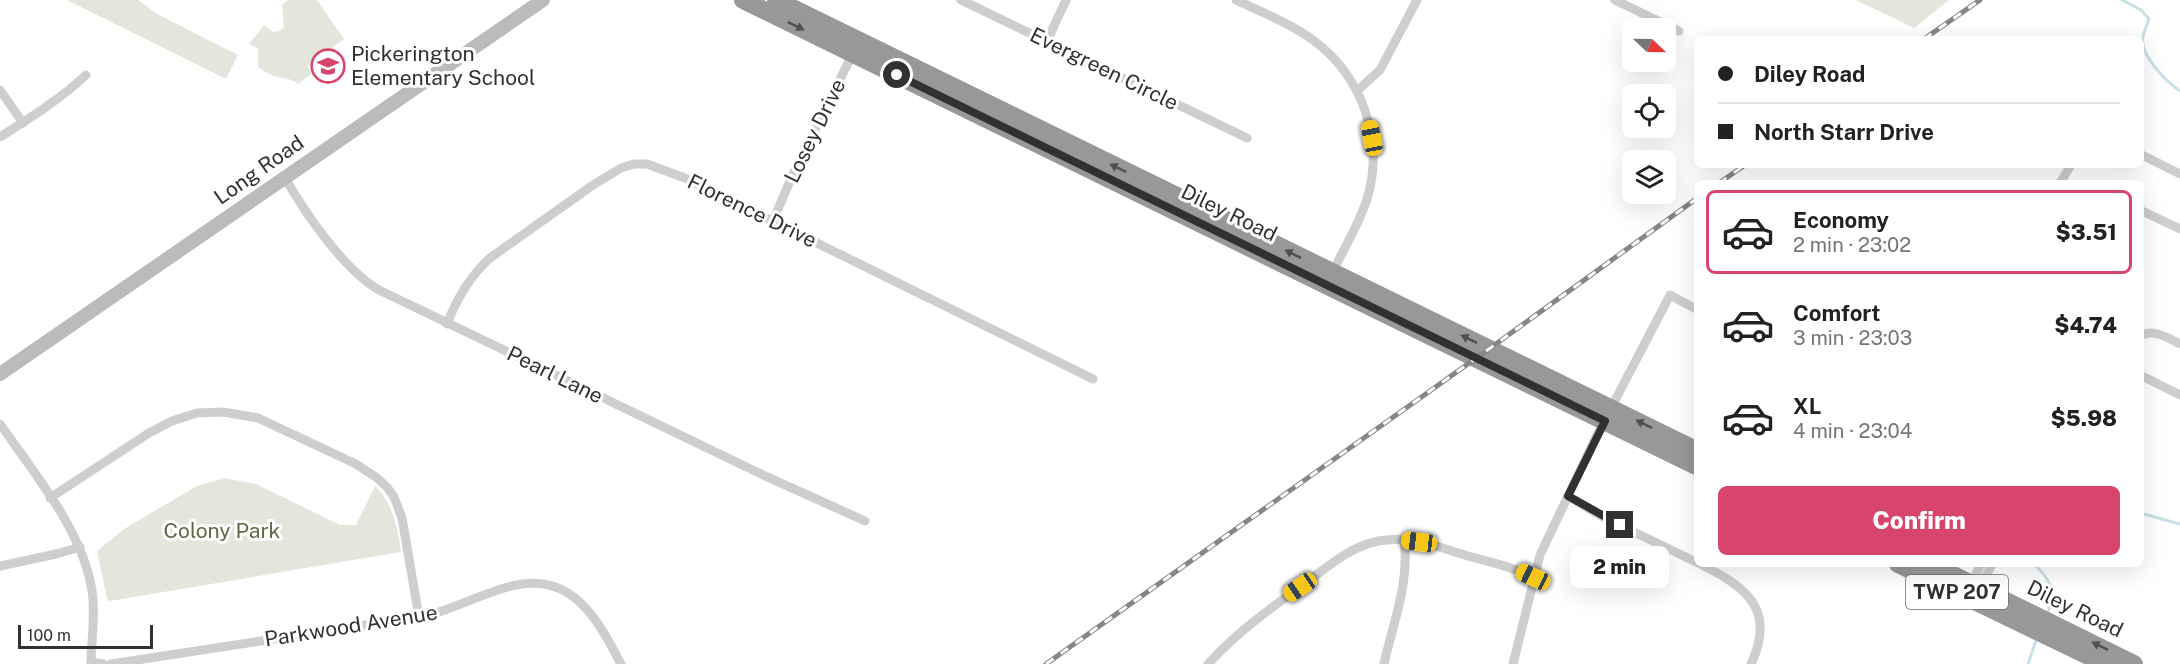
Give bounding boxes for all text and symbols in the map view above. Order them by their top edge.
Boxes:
north arrow [1622,18,1676,72]
map controls [1622,18,1676,204]
one-way arrow [787,20,805,30]
street label: Evergreen Circle [1026,22,1182,115]
place label: Pickerington Elementary School [351,41,535,90]
school or university icon: Pickerington Elementary School [310,48,346,84]
route start [883,61,910,88]
text: Diley Road [1754,61,1865,87]
street label: Losey Drive [779,75,850,187]
button: locate [1622,84,1676,138]
car [1360,119,1384,157]
text: North Starr Drive [1754,119,1934,145]
street label: Long Road [209,130,308,210]
button: layers [1622,150,1676,204]
one-way arrow [1109,163,1126,173]
street label: Florence Drive [684,168,821,253]
street label: Diley Road [1177,179,1281,246]
icon: car [1721,205,1775,259]
text: Economy [1793,207,1889,233]
text: $3.51 [2056,219,2117,245]
text: 2 min · 23:02 [1793,233,1911,257]
one-way arrow [1285,249,1302,259]
icon: car [1721,298,1775,352]
text: Comfort [1793,300,1880,326]
text: $4.74 [2054,312,2117,338]
text: 3 min · 23:03 [1793,326,1912,350]
one-way arrow [1460,335,1477,344]
street label: Pearl Lane [503,341,607,409]
icon: car [1721,391,1775,445]
text: XL [1793,393,1821,419]
text: $5.98 [2050,405,2117,431]
text: 4 min · 23:04 [1793,419,1912,443]
one-way arrow [1635,420,1652,429]
button: Confirm [1718,486,2120,555]
route end [1606,511,1633,538]
park label: Colony Park [164,518,281,543]
car [1400,531,1438,553]
callout: 2 min [1570,546,1670,588]
text: 2 min [1593,555,1646,579]
car [1513,561,1553,593]
car [1280,569,1320,605]
road number: TWP 207 [1906,575,2008,609]
street label: Diley Road [2023,575,2127,642]
street label: Parkwood Avenue [263,599,439,652]
scale bar [18,622,153,650]
text: 100 m [27,626,71,645]
one-way arrow [2092,641,2109,650]

